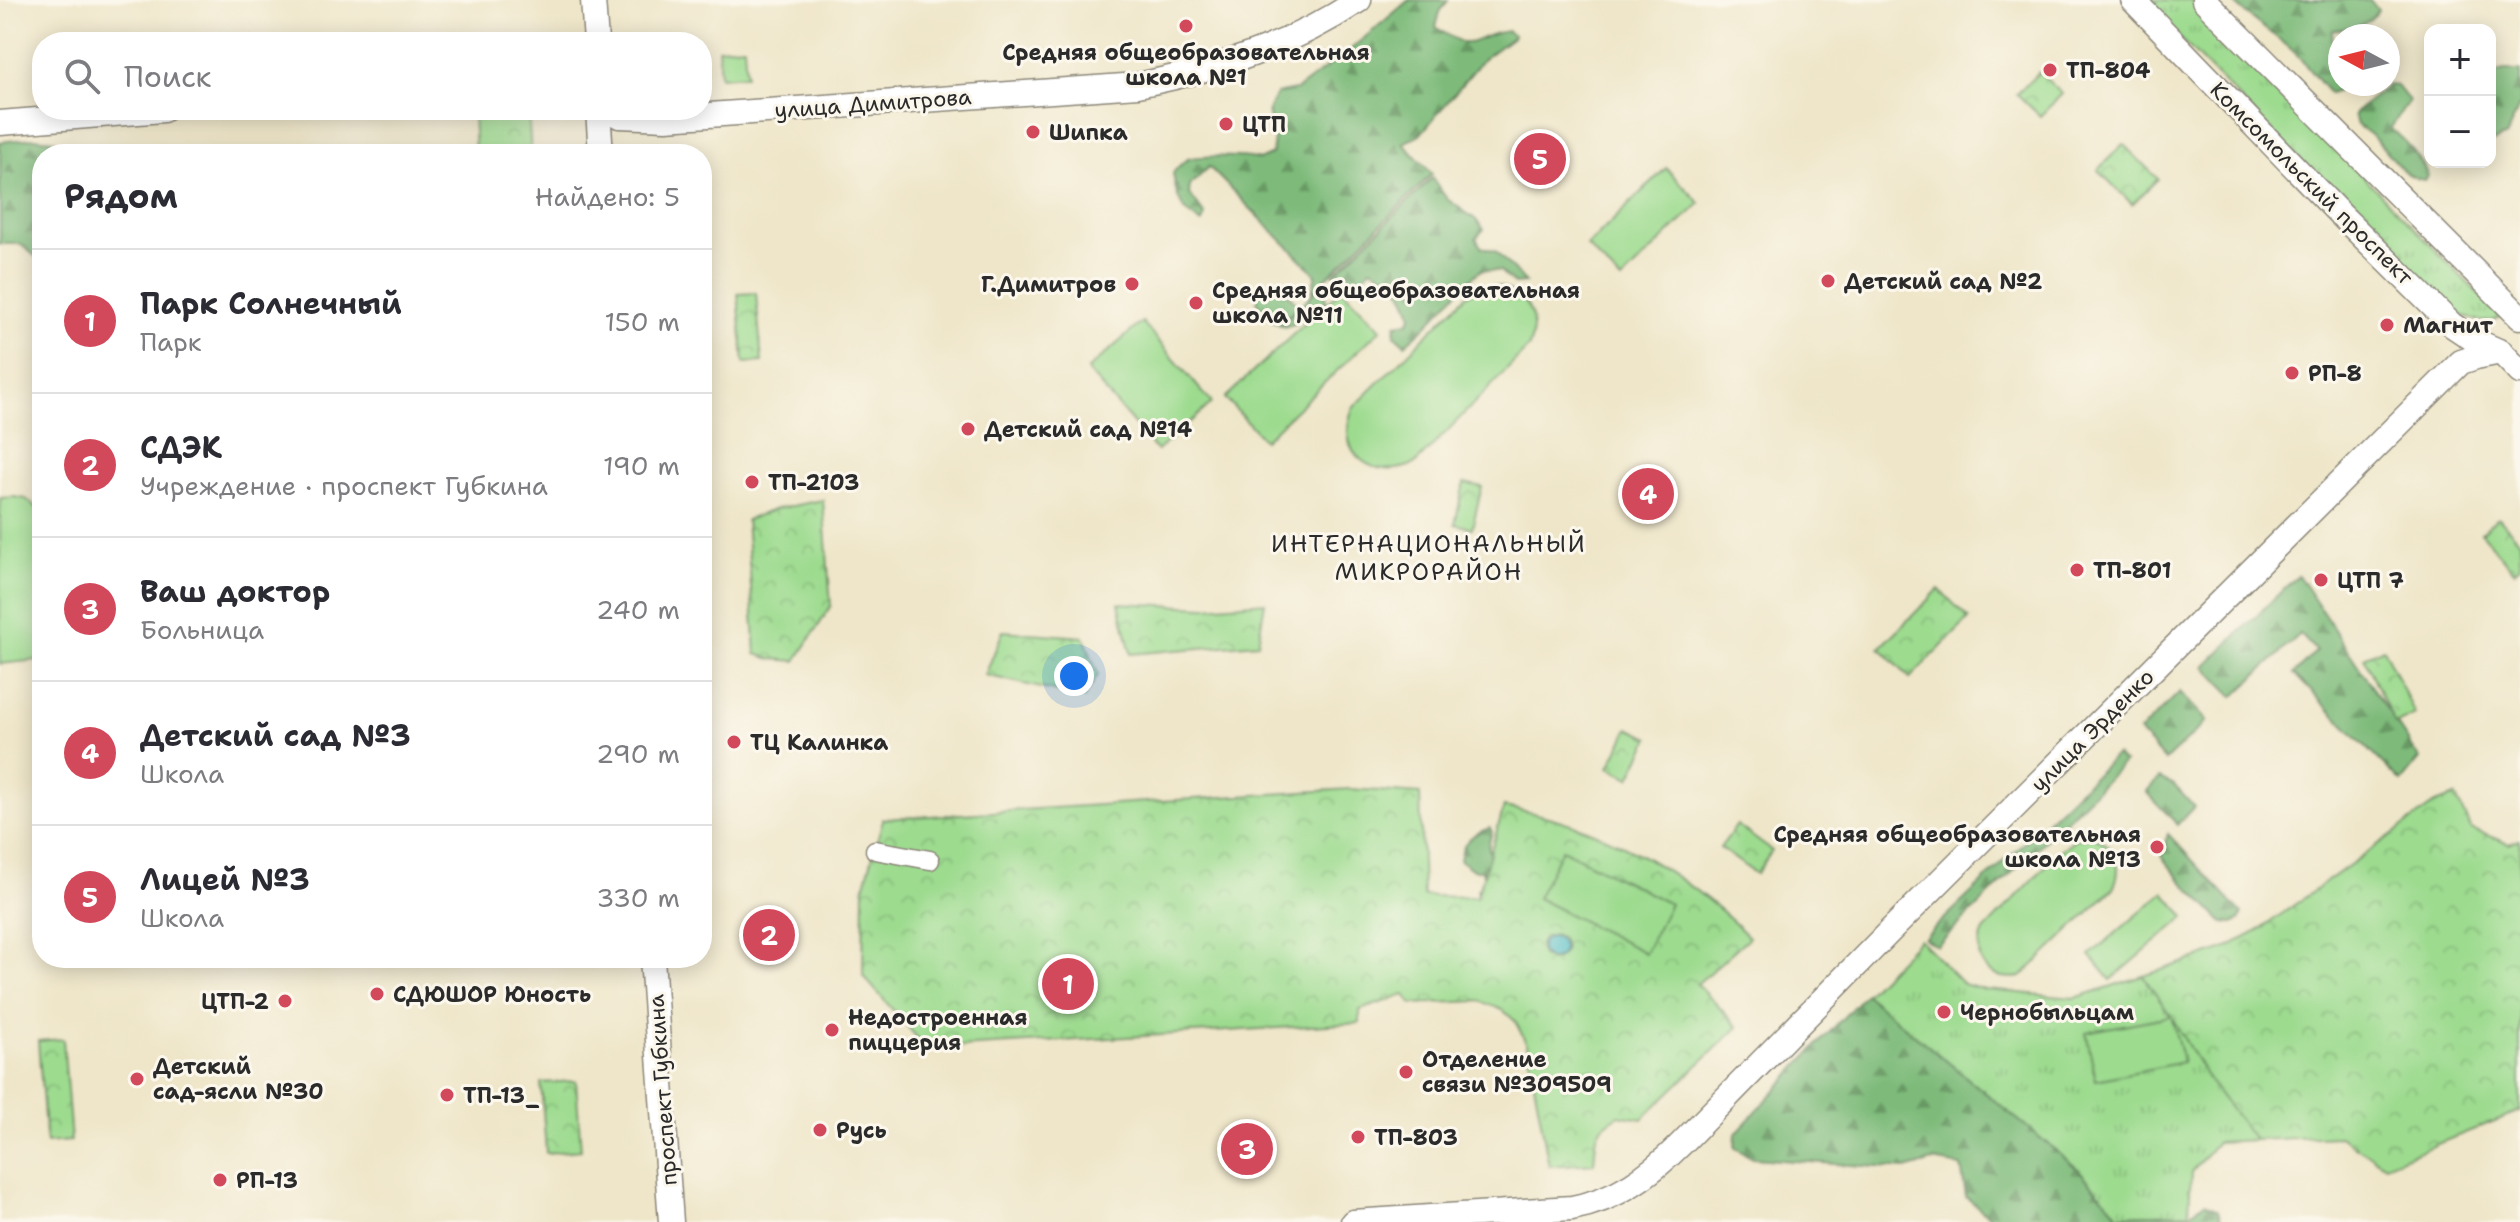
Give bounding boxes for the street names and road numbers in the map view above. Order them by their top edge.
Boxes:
street label: Комсомольский проспект [2204,75,2420,292]
street label: улица Димитрова [774,82,973,125]
street label: улица Эрденко [2024,662,2160,798]
street label: проспект Губкина [641,993,684,1187]

